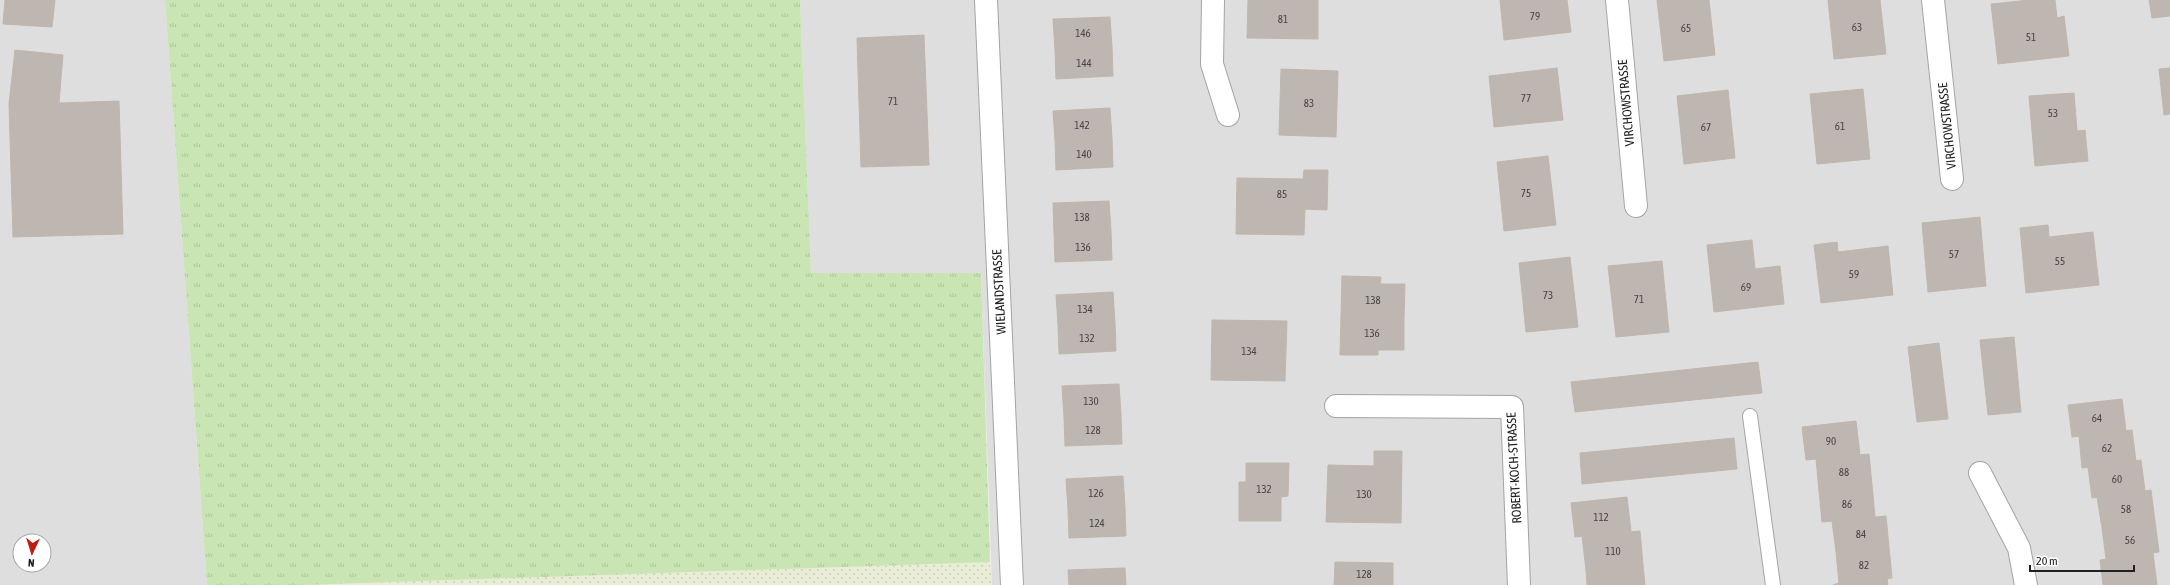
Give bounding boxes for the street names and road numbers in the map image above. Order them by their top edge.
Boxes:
street label: VIRCHOWSTRASSE [1615,59,1637,147]
street label: VIRCHOWSTRASSE [1935,82,1959,170]
street label: WIELANDSTRASSE [989,249,1009,335]
street label: ROBERT-KOCH-STRASSE [1504,412,1524,524]

